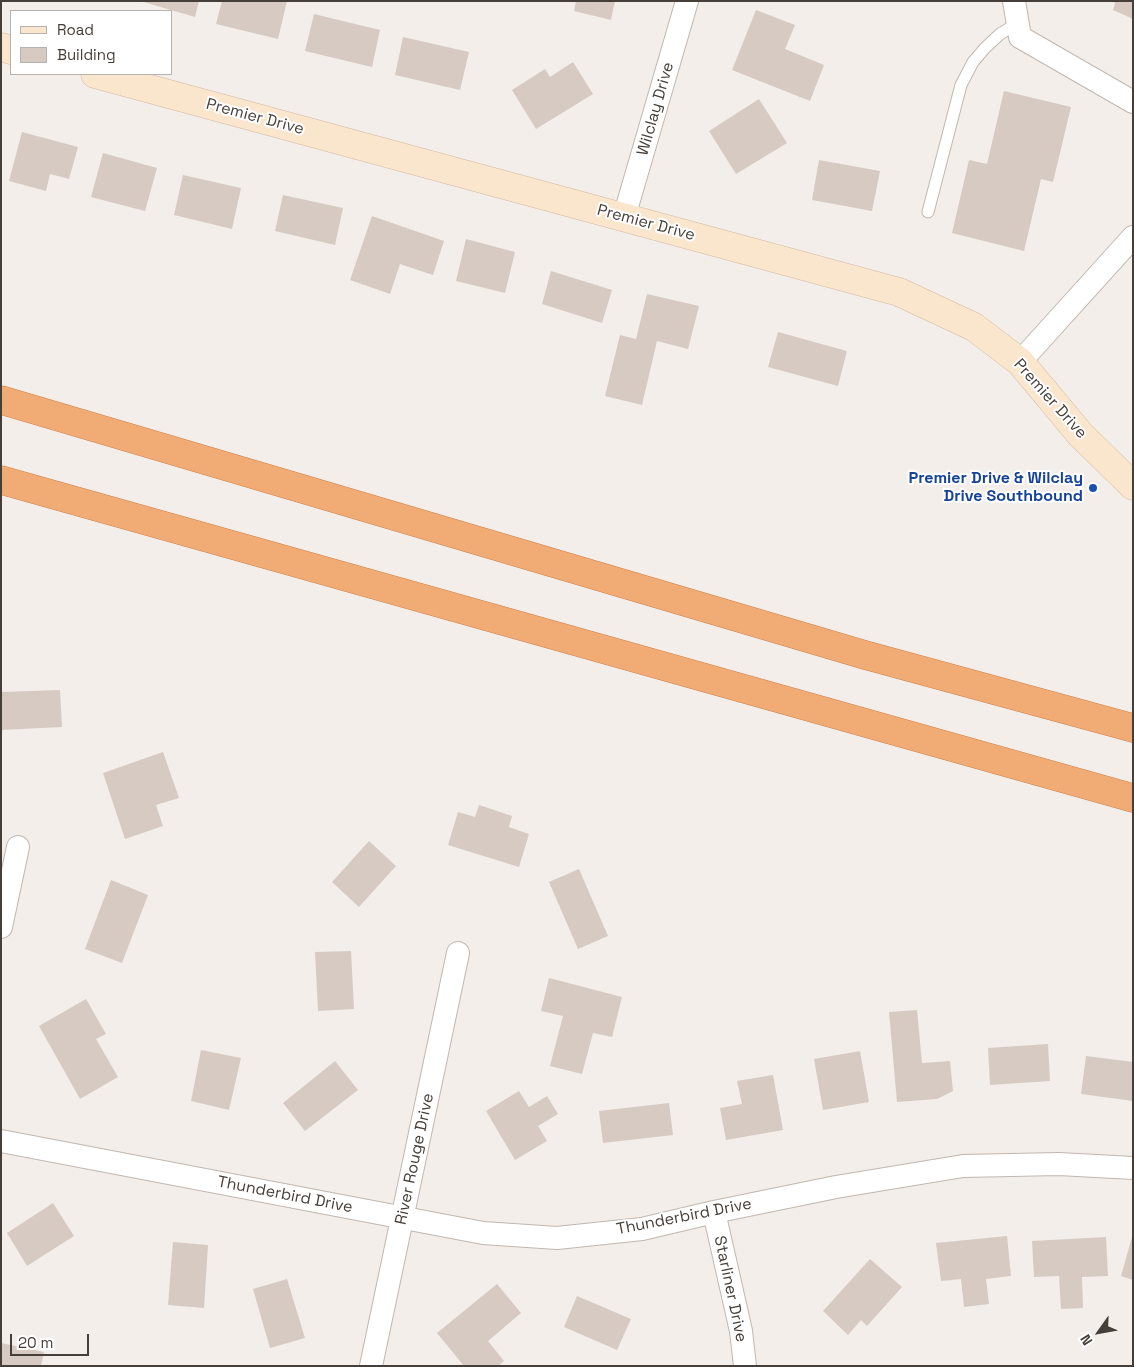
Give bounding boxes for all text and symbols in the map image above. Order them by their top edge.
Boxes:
legend [10,10,172,75]
text: Road [57,20,94,39]
text: Building [57,45,116,64]
street label: Wilclay Drive [633,60,679,158]
street label: Premier Drive [204,95,306,139]
street label: Premier Drive [595,201,697,245]
street label: Premier Drive [1009,355,1091,443]
place label: Premier Drive & Wilclay Drive Southbound [909,469,1083,507]
marker: Premier Drive & Wilclay Drive Southbound [1087,482,1099,494]
street label: River Rouge Drive [392,1092,438,1226]
street label: Thunderbird Drive [216,1172,354,1218]
street label: Thunderbird Drive [615,1194,753,1240]
street label: Starliner Drive [709,1234,751,1344]
north arrow [1074,1307,1124,1357]
scale bar [12,1324,91,1356]
text: N [1076,1331,1096,1349]
text: 20 m [18,1333,53,1352]

